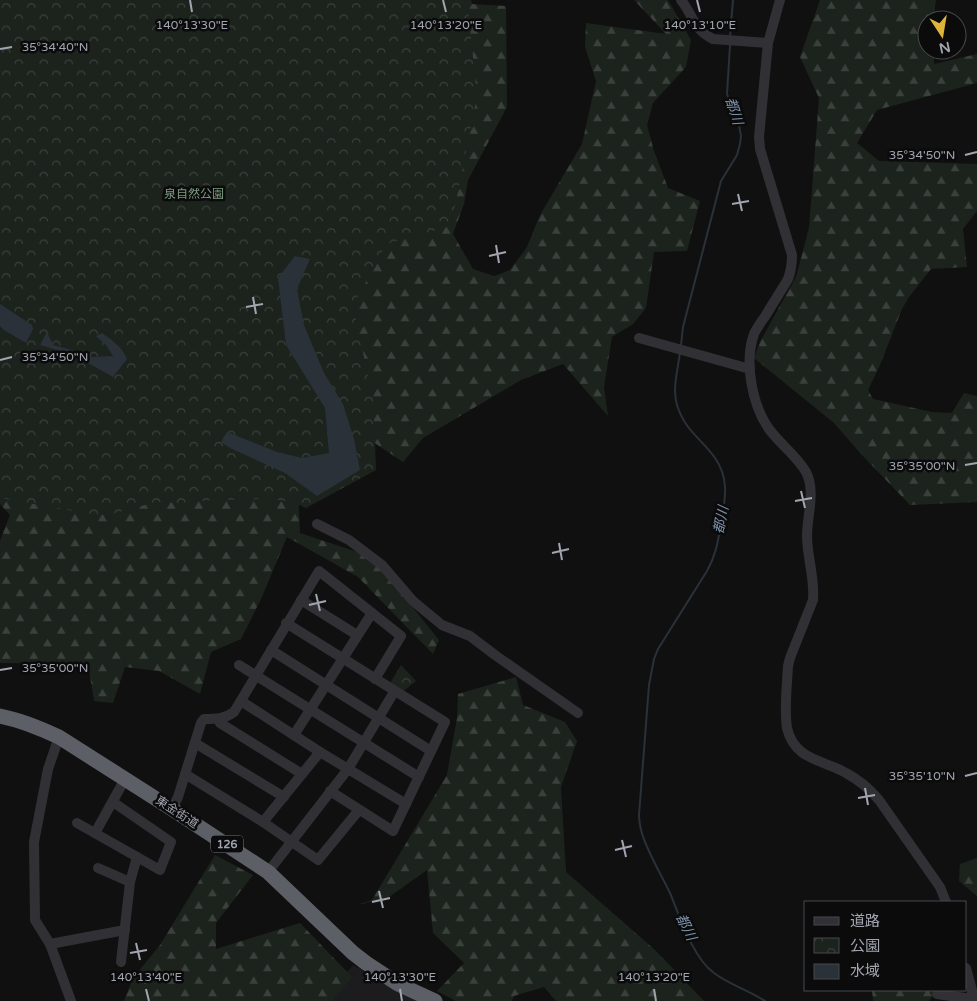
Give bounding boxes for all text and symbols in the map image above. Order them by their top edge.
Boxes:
north arrow [917,10,967,60]
text: 140°13'30"E [156,18,229,32]
text: 140°13'20"E [410,18,483,32]
text: 140°13'10"E [664,18,737,32]
text: N [937,38,952,57]
text: 35°34'40"N [22,40,88,54]
water label: 都川 [722,95,747,129]
text: 35°34'50"N [889,148,955,162]
park label: 泉自然公園 [164,187,224,201]
text: 35°34'50"N [22,350,88,364]
text: 35°35'00"N [889,459,955,473]
water label: 都川 [710,503,732,535]
text: 35°35'00"N [22,661,88,675]
text: 35°35'10"N [889,769,955,783]
street label: 東金街道 [153,793,201,831]
road number: 126 [211,836,243,852]
legend [804,901,967,991]
water label: 都川 [672,911,701,945]
text: 道路 [850,912,880,930]
text: 公園 [850,937,880,955]
text: 水域 [850,962,880,980]
text: 140°13'40"E [110,970,183,984]
text: 140°13'30"E [364,970,437,984]
text: 140°13'20"E [618,970,691,984]

